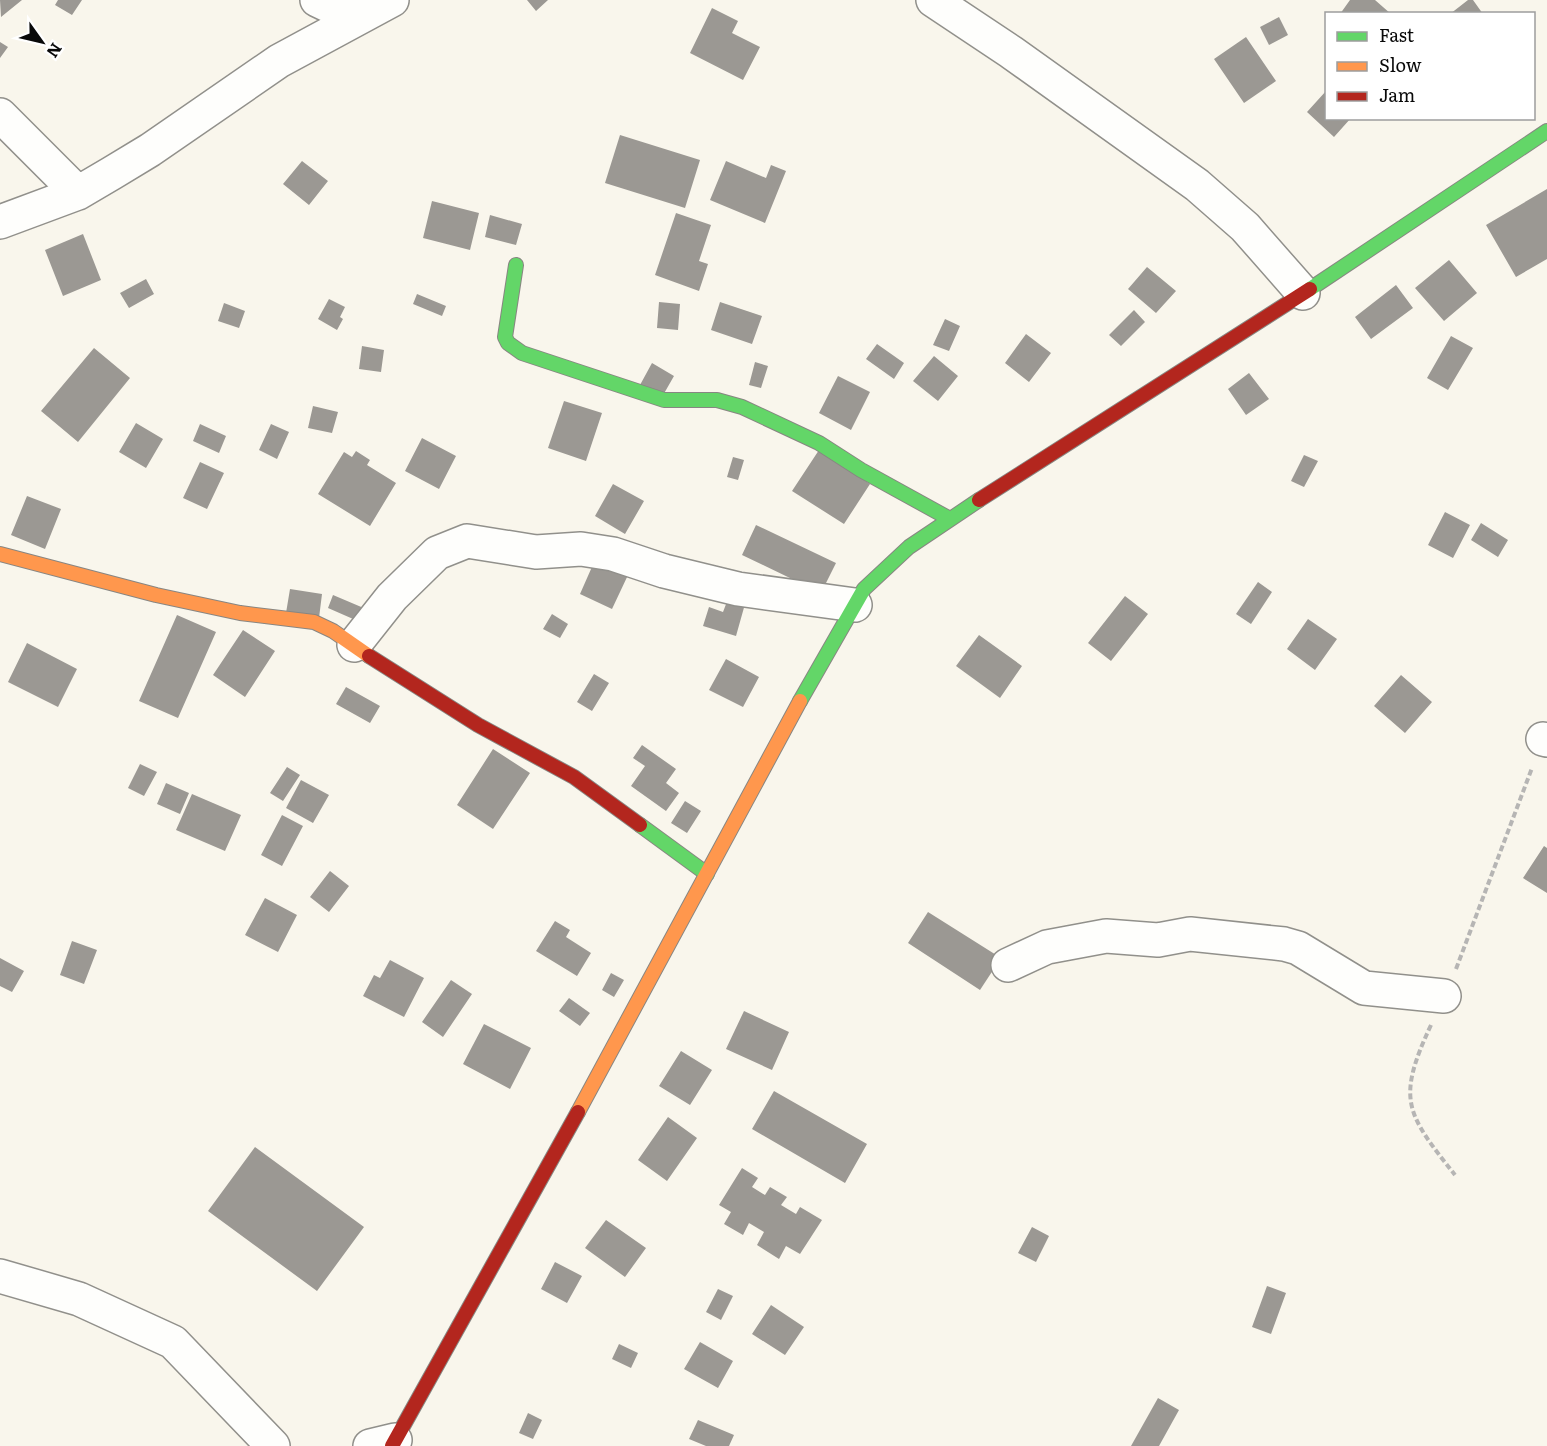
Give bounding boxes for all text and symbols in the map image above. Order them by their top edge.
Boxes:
north arrow [12,12,72,72]
legend [1325,12,1535,120]
text: Fast [1379,21,1415,48]
text: N [42,39,69,63]
text: Slow [1379,51,1422,78]
text: Jam [1379,81,1415,108]

